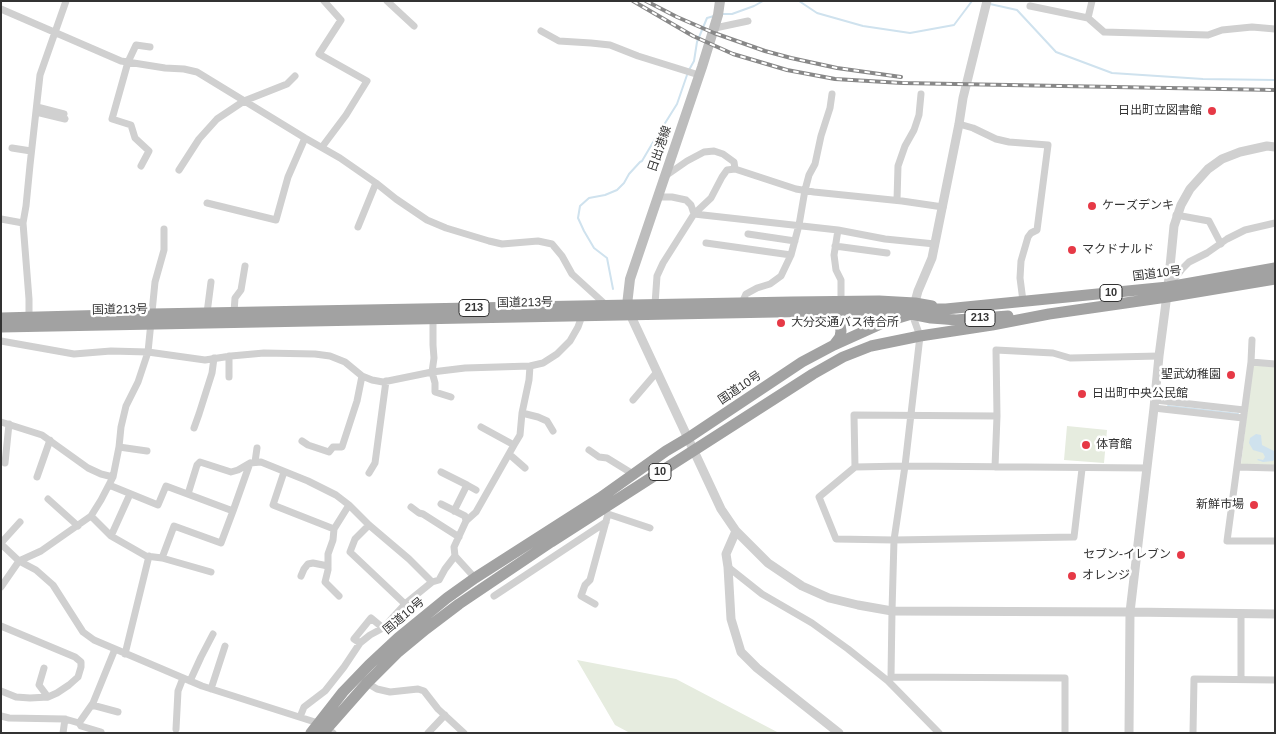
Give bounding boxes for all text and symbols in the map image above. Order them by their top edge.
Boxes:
place label: 日出町立図書館 [1118,104,1202,118]
marker: 日出町立図書館 [1206,105,1218,117]
street label: 日出港線 [645,124,675,174]
place label: ケーズデンキ [1102,199,1174,213]
marker: ケーズデンキ [1086,200,1098,212]
place label: マクドナルド [1082,243,1154,257]
marker: マクドナルド [1066,244,1078,256]
street label: 国道10号 [1132,264,1182,284]
road number: 10 [1100,284,1122,302]
street label: 国道213号 [497,295,553,311]
road number: 213 [459,300,489,316]
street label: 国道213号 [92,302,148,318]
road number: 213 [965,310,995,326]
place label: 大分交通バス待合所 [791,316,899,330]
marker: 大分交通バス待合所 [775,317,787,329]
street label: 国道10号 [716,368,764,408]
place label: 聖武幼稚園 [1161,368,1221,382]
marker: 聖武幼稚園 [1225,369,1237,381]
place label: 日出町中央公民館 [1092,387,1188,401]
marker: 日出町中央公民館 [1076,388,1088,400]
place label: 体育館 [1096,438,1132,452]
marker: 体育館 [1080,439,1092,451]
road number: 10 [649,464,671,481]
place label: 新鮮市場 [1196,498,1244,512]
marker: 新鮮市場 [1248,499,1260,511]
place label: セブン-イレブン [1083,548,1171,562]
marker: セブン-イレブン [1175,549,1187,561]
place label: オレンジ [1082,569,1130,583]
marker: オレンジ [1066,570,1078,582]
street label: 国道10号 [380,595,428,637]

